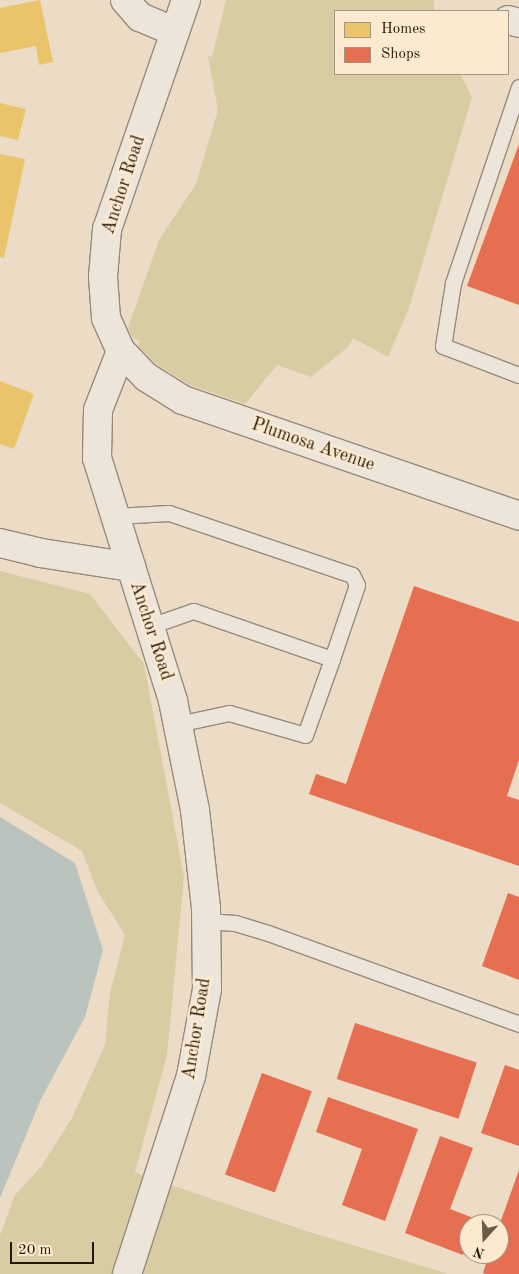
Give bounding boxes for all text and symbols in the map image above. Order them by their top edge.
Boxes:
legend [334,10,509,75]
text: Homes [381,22,426,37]
text: Shops [381,47,420,62]
street label: Anchor Road [98,133,150,237]
street label: Plumosa Avenue [249,414,377,476]
street label: Anchor Road [125,579,177,683]
street label: Anchor Road [178,977,216,1081]
north arrow [459,1214,509,1264]
scale bar [12,1232,96,1264]
text: 20 m [18,1243,52,1258]
text: N [472,1244,487,1261]

